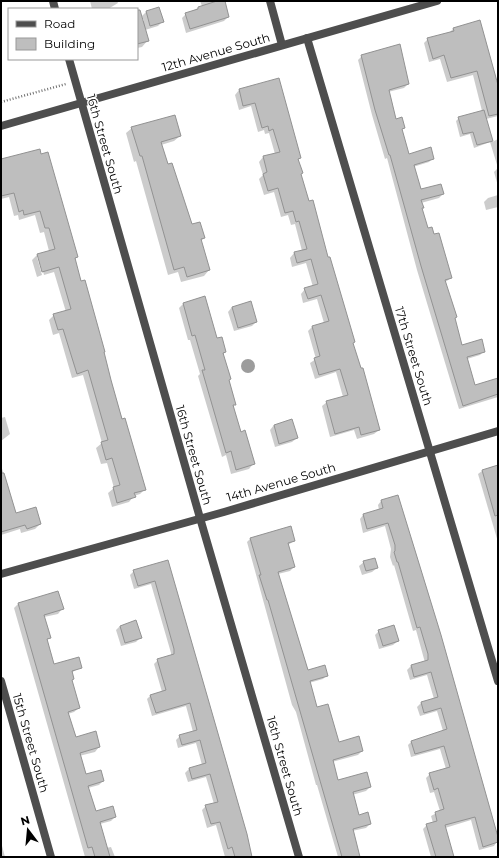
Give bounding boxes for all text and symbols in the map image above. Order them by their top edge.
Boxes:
legend [8,8,138,60]
text: Road [44,16,75,31]
street label: 12th Avenue South [160,29,272,75]
text: Building [44,36,95,51]
street label: 16th Street South [84,92,126,196]
street label: 17th Street South [392,305,436,407]
street label: 16th Street South [173,403,215,507]
street label: 14th Avenue South [225,459,337,505]
street label: 15th Street South [10,692,52,794]
street label: 16th Street South [264,714,306,818]
north arrow [8,810,48,850]
text: N [19,812,31,828]

